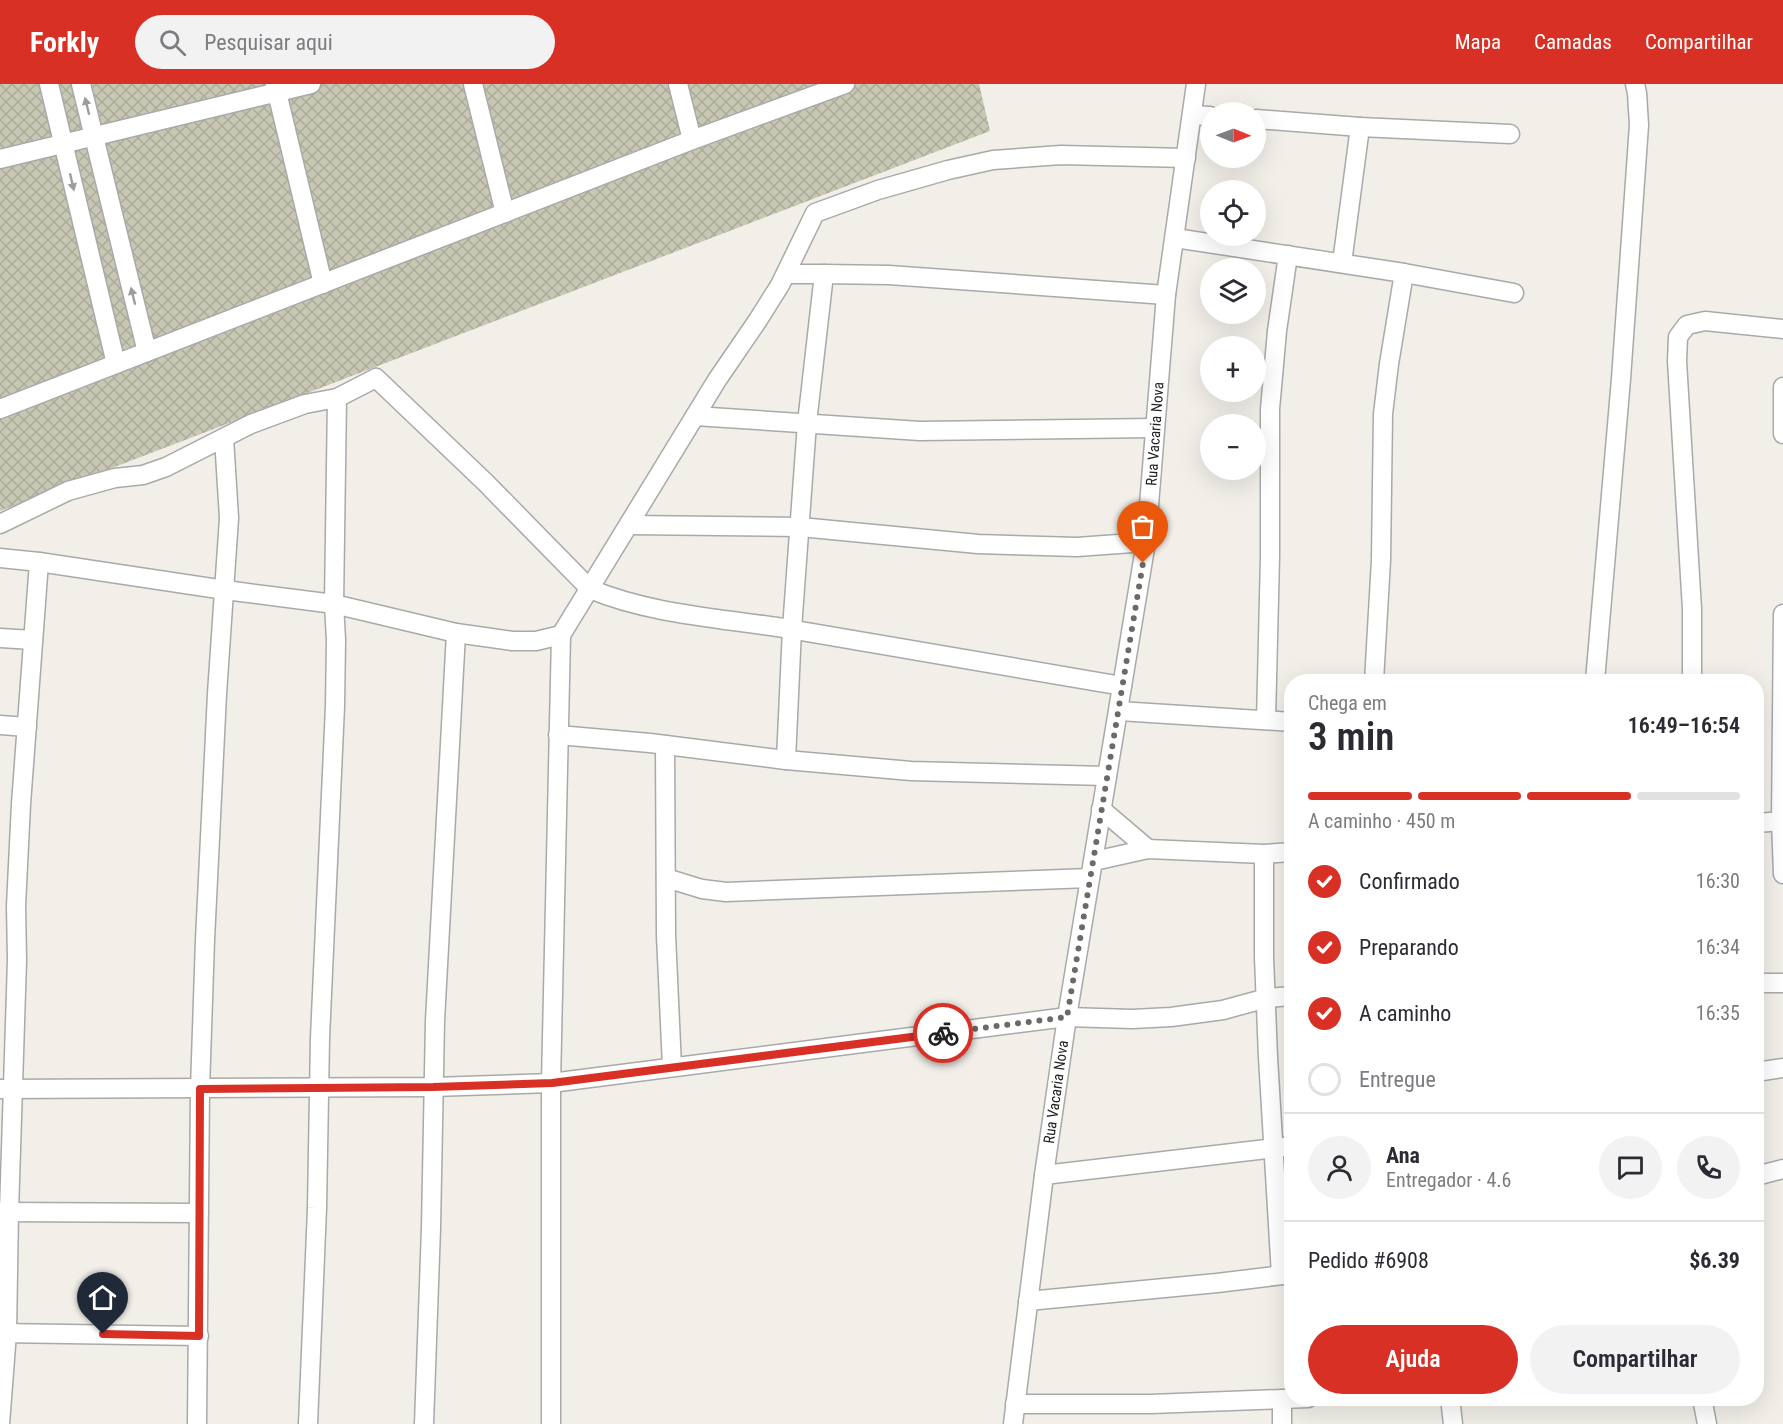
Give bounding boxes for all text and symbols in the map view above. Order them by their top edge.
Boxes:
search box [135,15,555,69]
text: Forkly [30,26,99,59]
icon: search [156,26,189,59]
text: Pesquisar aqui [204,30,333,55]
text: Mapa [1455,30,1501,54]
text: Camadas [1534,30,1612,54]
text: Compartilhar [1645,30,1753,54]
one-way arrow [81,97,91,115]
north arrow [1200,102,1266,168]
map controls [1200,102,1266,480]
one-way arrow [68,173,78,191]
button: locate [1200,180,1266,246]
button: layers [1200,258,1266,324]
one-way arrow [127,286,137,305]
button: + [1200,336,1266,402]
street label: Rua Vacaria Nova [1142,381,1168,487]
button: − [1200,414,1266,480]
pin [1117,501,1168,563]
icon: bag [1126,510,1159,543]
text: Chega em [1308,691,1387,715]
text: 16:49–16:54 [1628,713,1740,738]
text: 3 min [1308,714,1394,760]
text: A caminho · 450 m [1308,809,1455,833]
icon: check [1308,865,1341,898]
text: Confirmado [1359,869,1460,894]
text: 16:30 [1696,869,1740,893]
icon: check [1308,931,1341,964]
text: Preparando [1359,935,1459,960]
text: 16:34 [1696,935,1740,959]
icon: check [1308,997,1341,1030]
text: A caminho [1359,1001,1451,1026]
text: 16:35 [1696,1001,1740,1025]
courier [913,1003,973,1063]
icon: bike [927,1017,960,1050]
street label: Rua Vacaria Nova [1040,1039,1072,1145]
text: Entregue [1359,1067,1436,1092]
button: person [1308,1136,1371,1199]
button: chat [1599,1136,1662,1199]
button: phone [1677,1136,1740,1199]
text: Ana [1386,1143,1420,1168]
text: Entregador · 4.6 [1386,1168,1511,1192]
text: Pedido #6908 [1308,1248,1429,1273]
text: $6.39 [1689,1248,1740,1273]
pin [77,1272,128,1334]
icon: home [86,1281,119,1314]
button: Ajuda [1308,1325,1518,1394]
button: Compartilhar [1530,1325,1740,1394]

